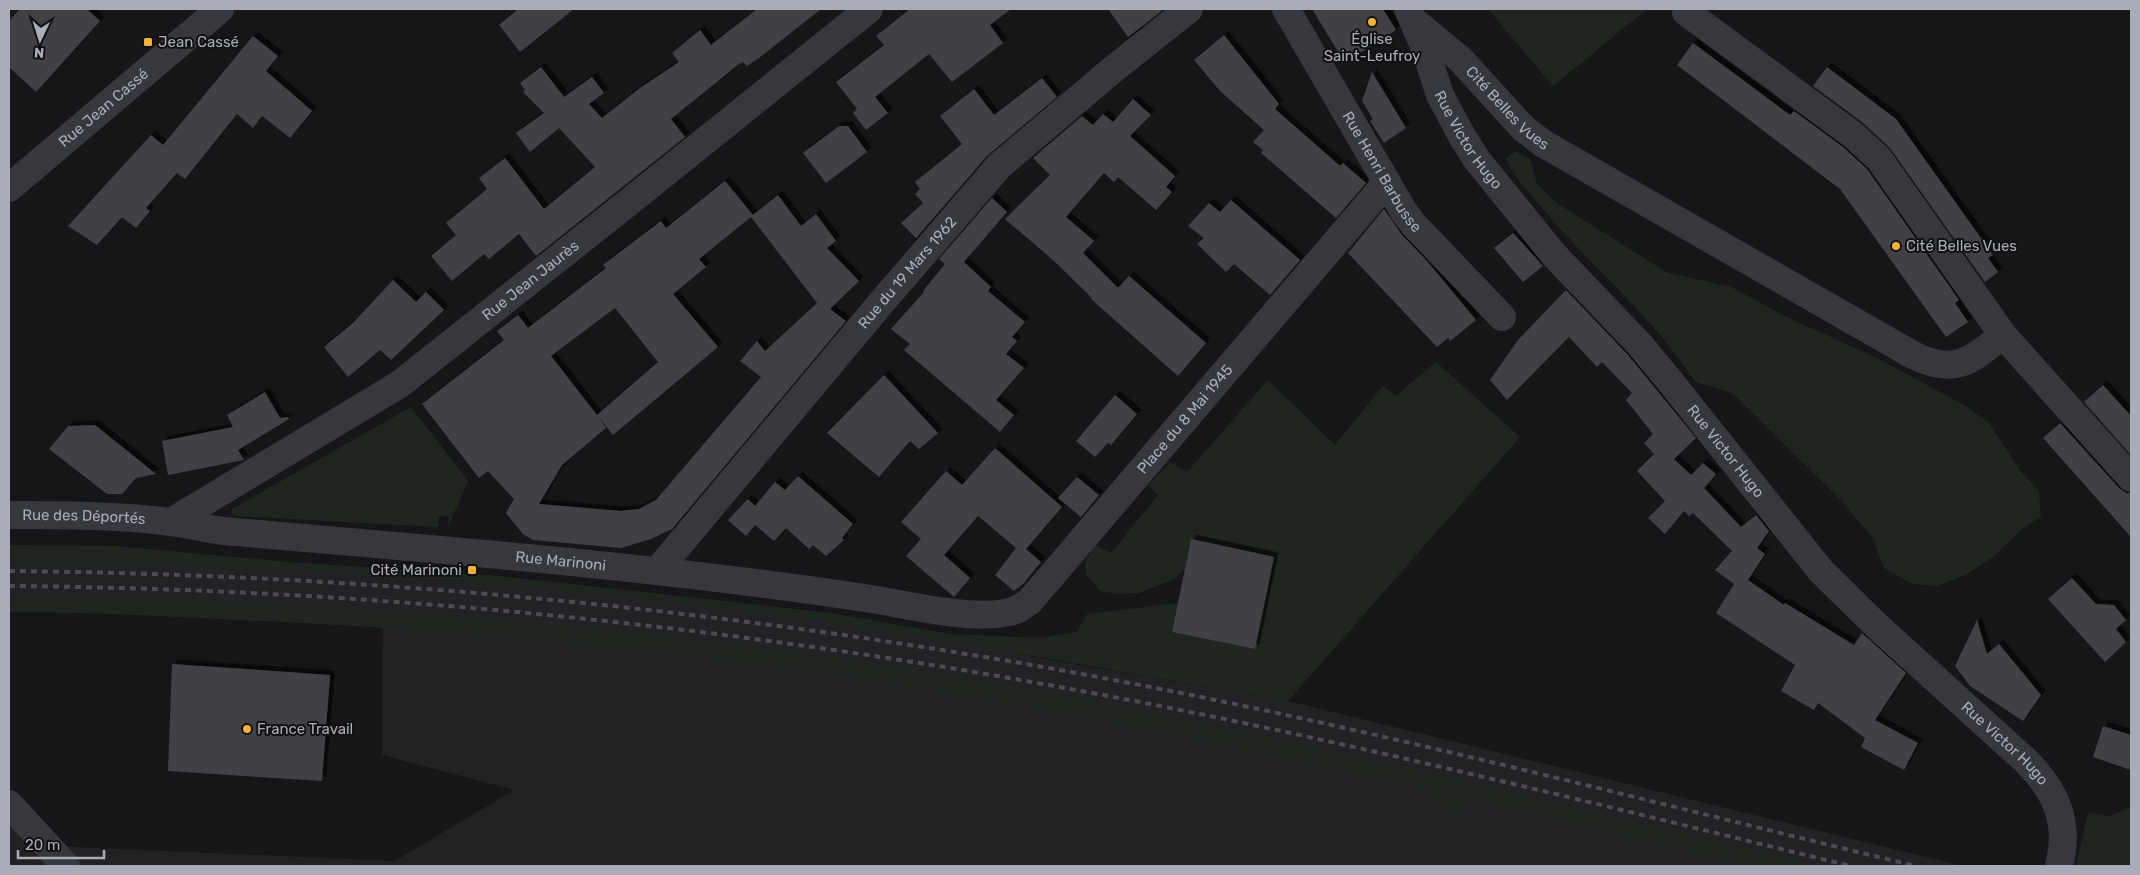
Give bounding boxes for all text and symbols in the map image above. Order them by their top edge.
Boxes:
north arrow [15,15,65,65]
marker: Église Saint-Leufroy [1366,16,1378,28]
place label: Église Saint-Leufroy [1324,30,1420,65]
place label: Jean Cassé [158,33,239,51]
marker: Jean Cassé [142,36,154,48]
text: N [34,44,45,61]
street label: Cité Belles Vues [1462,62,1552,154]
street label: Rue Jean Cassé [55,65,152,151]
street label: Rue Victor Hugo [1430,88,1506,193]
street label: Rue Henri Barbusse [1339,108,1425,236]
street label: Rue du 19 Mars 1962 [854,213,960,332]
street label: Rue Jean Jaurès [479,236,583,324]
place label: Cité Belles Vues [1906,237,2017,255]
marker: Cité Belles Vues [1890,240,1902,252]
street label: Place du 8 Mai 1945 [1133,361,1237,477]
street label: Rue Victor Hugo [1683,401,1768,501]
street label: Rue des Déportés [22,506,147,528]
street label: Rue Marinoni [515,548,607,575]
place label: Cité Marinoni [370,561,462,579]
marker: Cité Marinoni [466,564,478,576]
street label: Rue Victor Hugo [1958,698,2052,788]
place label: France Travail [257,720,353,738]
marker: France Travail [241,723,253,735]
scale bar [18,828,104,860]
text: 20 m [25,836,60,854]

